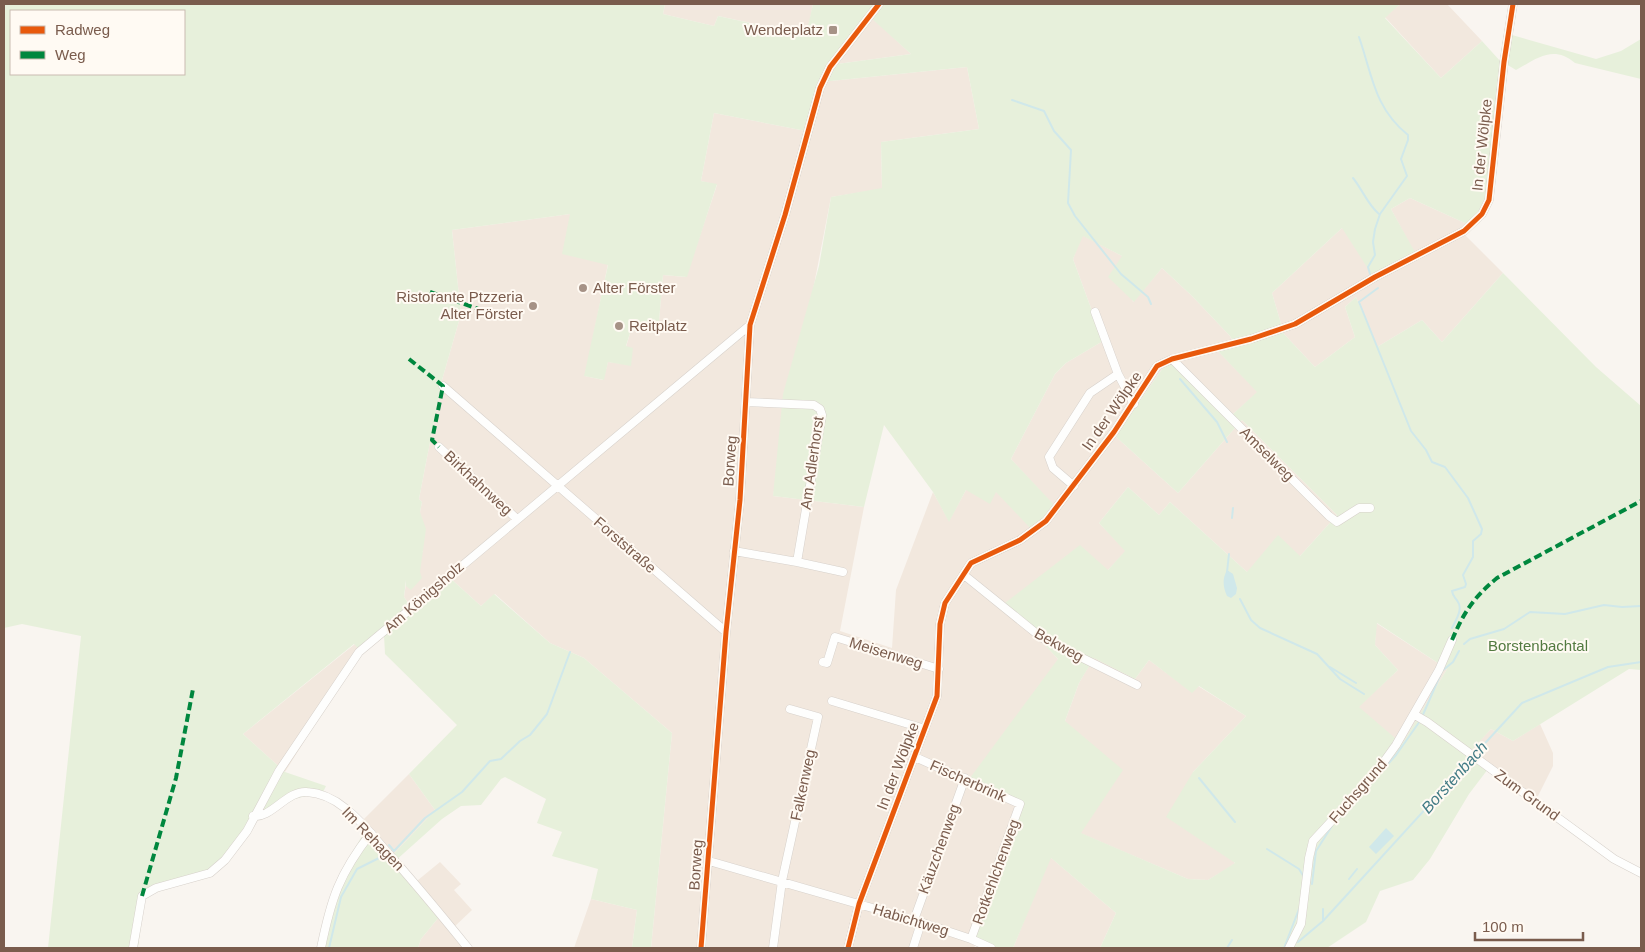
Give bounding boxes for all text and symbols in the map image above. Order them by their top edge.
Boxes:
legend [10,10,185,75]
text: Radweg [55,21,110,38]
place label: Wendeplatz [744,21,823,38]
marker: Wendeplatz [827,24,839,36]
text: Weg [55,46,86,63]
street label: In der Wölpke [1468,98,1495,192]
place label: Alter Förster [593,279,676,296]
marker: Alter Förster [577,282,589,294]
place label: Ristorante Ptzzeria Alter Förster [396,288,524,322]
marker: Ristorante Ptzzeria Alter Förster [527,300,539,312]
place label: Reitplatz [629,317,687,334]
marker: Reitplatz [613,320,625,332]
street label: In der Wölpke [1078,368,1145,453]
street label: Am Adlerhorst [797,414,827,511]
street label: Amselweg [1237,423,1298,484]
street label: Borweg [719,435,740,487]
street label: Birkhahnweg [441,447,516,518]
street label: Forststraße [591,513,660,576]
street label: Am Königsholz [380,557,467,636]
street label: Bekweg [1032,624,1087,665]
street label: Meisenweg [847,633,925,672]
park label: Borstenbachtal [1488,637,1588,654]
street label: In der Wölpke [873,720,922,812]
water label: Borstenbach [1418,738,1491,816]
street label: Falkenweg [787,748,818,822]
street label: Fuchsgrund [1325,755,1390,826]
street label: Fischerbrink [927,756,1009,805]
street label: Zum Grund [1492,765,1563,824]
street label: Käuzchenweg [914,802,963,896]
street label: Im Rehagen [339,803,408,874]
street label: Rotkehlchenweg [969,817,1022,927]
street label: Borweg [685,839,706,891]
street label: Habichtweg [871,900,951,939]
scale bar [1475,910,1582,942]
text: 100 m [1482,918,1524,935]

